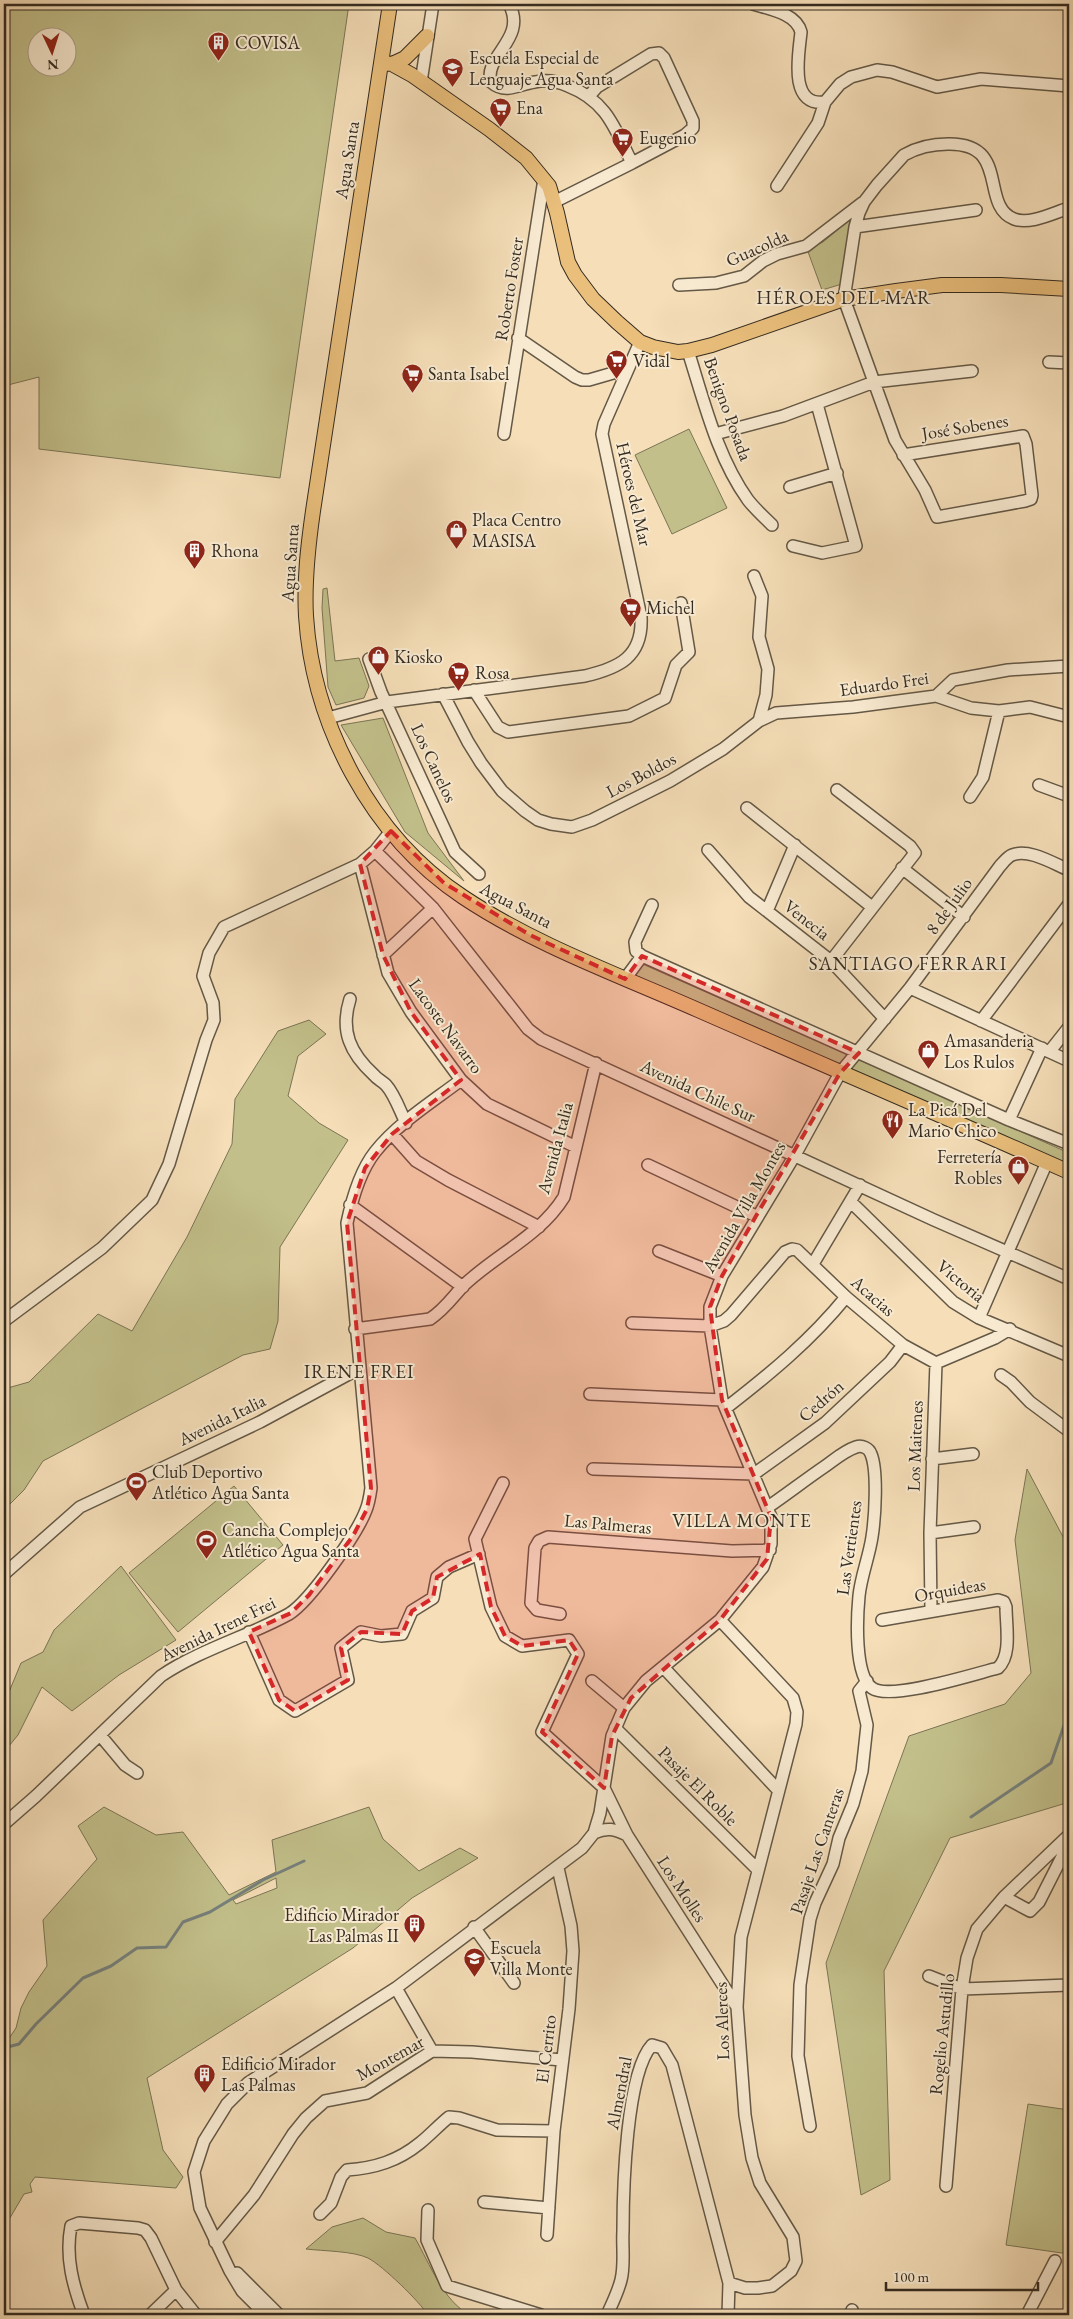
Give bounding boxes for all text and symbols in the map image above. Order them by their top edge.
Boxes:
north arrow [28,28,78,78]
building icon: COVISA [207,31,231,62]
place label: COVISA [235,31,300,54]
place label: Escuela Especial de Lenguaje Agua Santa [469,46,614,90]
text: N [46,56,59,74]
school or university icon: Escuela Especial de Lenguaje Agua Santa [441,56,465,87]
supermarket icon: Ena [488,96,512,127]
place label: Ena [516,96,544,119]
street label: Agua Santa [329,119,364,201]
supermarket icon: Eugenio [611,126,635,157]
place label: Eugenio [639,126,696,149]
street label: Guacolda [722,223,792,271]
street label: Roberto Foster [489,236,528,342]
district label: HÉROES DEL MAR [756,285,932,310]
supermarket icon: Vidal [605,349,629,380]
place label: Vidal [633,349,670,372]
street label: Benigno Posada [699,354,758,465]
supermarket icon: Santa Isabel [400,362,424,393]
place label: Santa Isabel [428,362,509,385]
street label: José Sobenes [918,408,1010,445]
street label: Héroes del Mar [611,440,658,548]
place label: Placa Centro MASISA [472,508,561,552]
shop icon: Placa Centro MASISA [444,518,468,549]
street label: Agua Santa [275,522,304,604]
building icon: Rhona [183,539,207,570]
place label: Rhona [211,539,260,562]
supermarket icon: Michel [618,596,642,627]
place label: Michel [646,596,695,619]
shop icon: Kiosko [366,645,390,676]
place label: Kiosko [394,645,443,668]
supermarket icon: Rosa [447,661,471,692]
place label: Rosa [475,661,511,684]
street label: Eduardo Frei [838,666,931,701]
street label: Los Canelos [406,720,463,806]
street label: Los Boldos [602,746,680,803]
street label: 8 de Julio [920,872,977,939]
street label: Agua Santa [475,876,557,934]
street label: Venecia [780,894,836,945]
district label: SANTIAGO FERRARI [809,951,1007,976]
street label: Lacoste Navarro [404,973,489,1078]
place label: Amasanderia Los Rulos [943,1029,1035,1073]
shop icon: Amasanderia Los Rulos [916,1039,940,1070]
street label: Avenida Chile Sur [636,1053,760,1127]
place label: La Picá Del Mario Chico [908,1098,996,1142]
street label: Avenida Italia [531,1099,578,1197]
restaurant icon: La Picá Del Mario Chico [880,1108,904,1139]
street label: Avenida Villa Montes [696,1137,791,1277]
place label: Ferretería Robles [937,1145,1003,1189]
shop icon: Ferretería Robles [1006,1155,1030,1186]
street label: Victoria [932,1254,991,1308]
street label: Acacias [846,1269,900,1321]
district label: IRENE FREI [304,1359,414,1384]
street label: Cedrón [793,1374,849,1427]
street label: Avenida Italia [173,1388,270,1451]
street label: Los Maitenes [901,1400,928,1492]
place label: Club Deportivo Atlético Agua Santa [151,1460,290,1504]
sports icon: Club Deportivo Atlético Agua Santa [124,1470,148,1501]
street label: Las Vertientes [830,1499,867,1597]
street label: Las Palmeras [563,1508,653,1539]
district label: VILLA MONTE [672,1508,812,1533]
place label: Cancha Complejo Atlético Agua Santa [221,1518,360,1562]
sports icon: Cancha Complejo Atlético Agua Santa [194,1528,218,1559]
street label: Orquideas [912,1572,988,1607]
street label: Avenida Irene Frei [155,1590,280,1667]
street label: Pasaje El Roble [653,1741,743,1831]
street label: Pasaje Las Canteras [784,1785,849,1917]
street label: Los Molles [652,1851,713,1927]
place label: Edificio Mirador Las Palmas II [284,1903,399,1947]
building icon: Edificio Mirador Las Palmas II [403,1913,427,1944]
place label: Escuela Villa Monte [490,1936,573,1980]
school or university icon: Escuela Villa Monte [462,1946,486,1977]
street label: Rogelio Astudillo [924,1972,959,2096]
street label: Los Alerces [709,1981,734,2061]
street label: El Cerrito [530,2013,561,2085]
street label: Montemar [352,2030,428,2086]
place label: Edificio Mirador Las Palmas [221,2052,336,2096]
street label: Almendral [600,2054,637,2132]
building icon: Edificio Mirador Las Palmas [193,2062,217,2093]
scale bar [886,2259,1038,2291]
text: 100 m [893,2267,930,2286]

